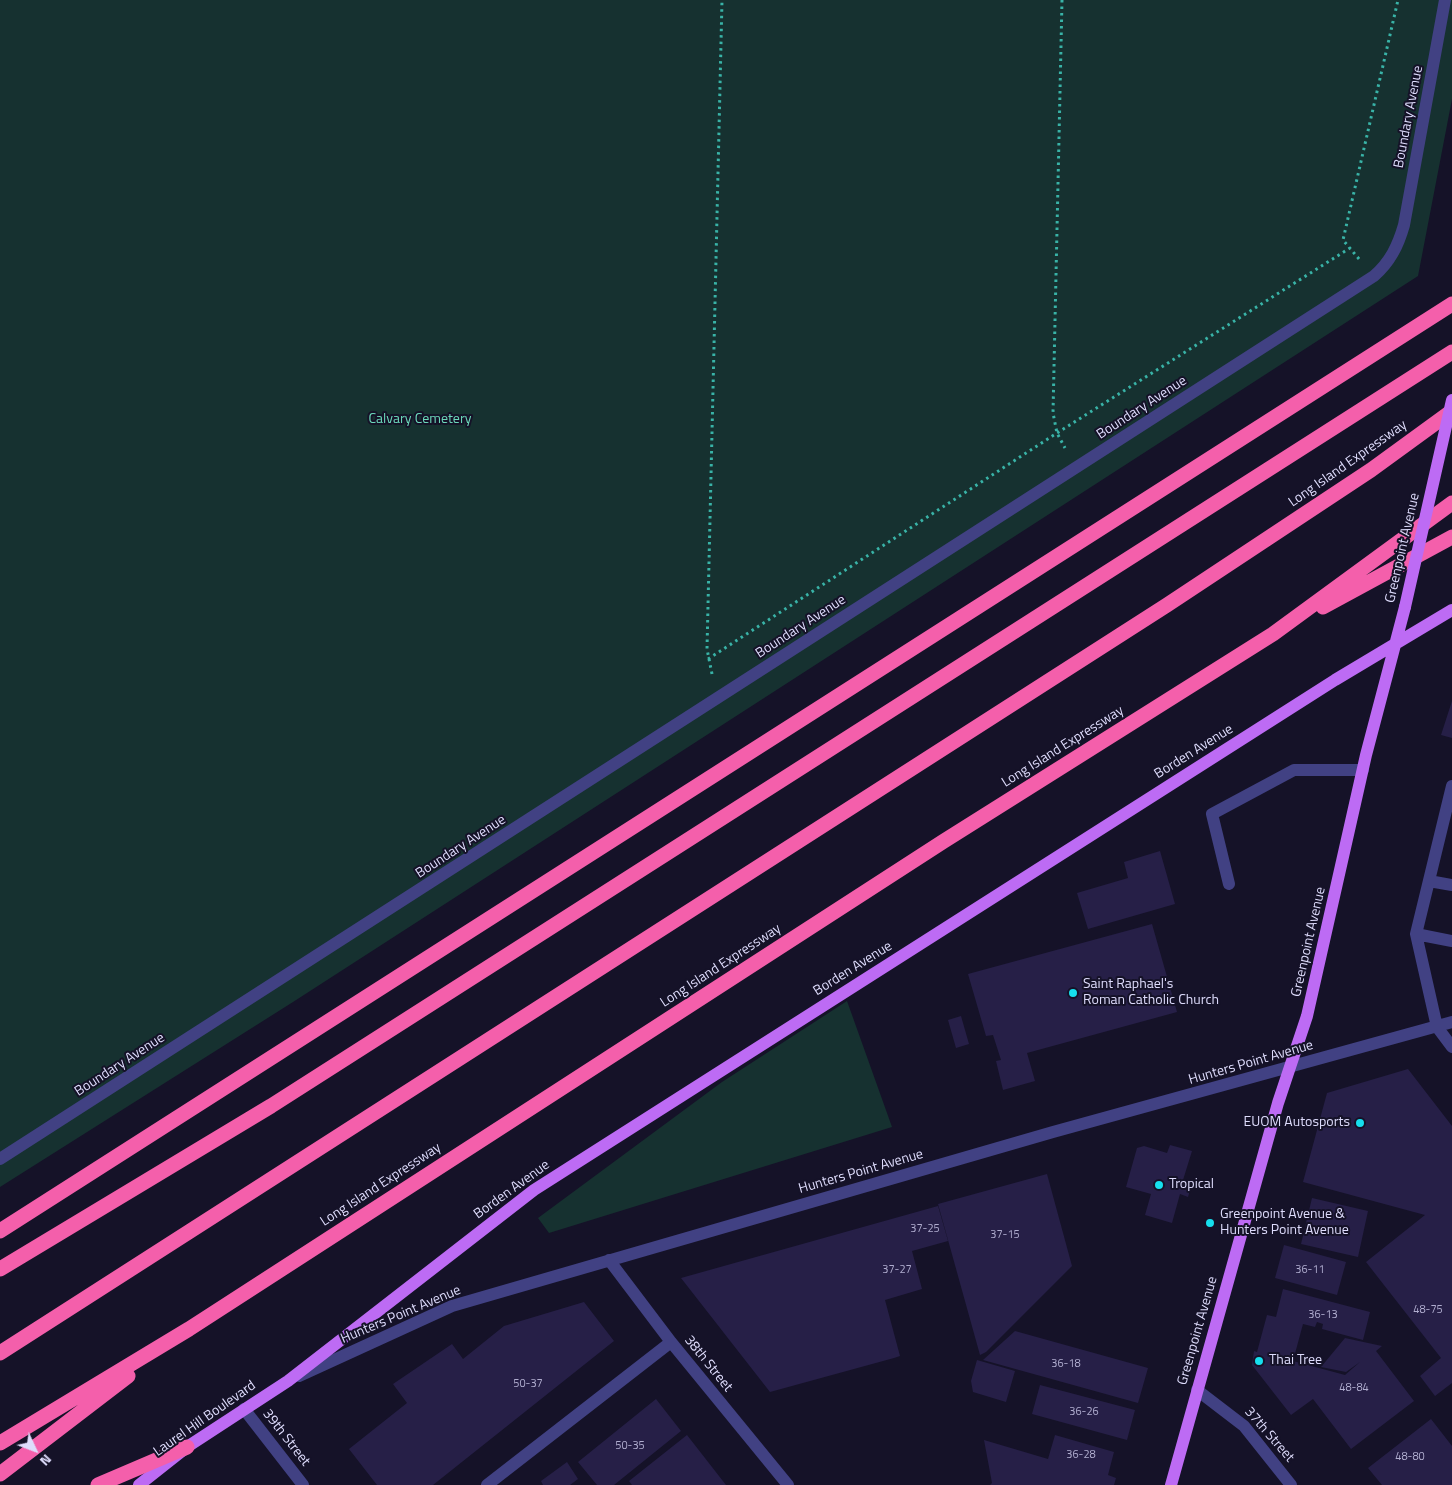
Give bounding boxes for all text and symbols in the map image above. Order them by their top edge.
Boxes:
street label: Boundary Avenue [1391,64,1427,170]
street label: Boundary Avenue [1094,373,1190,443]
park label: Calvary Cemetery [368,412,472,428]
street label: Long Island Expressway [1286,417,1410,511]
street label: Greenpoint Avenue [1382,492,1424,604]
street label: Boundary Avenue [753,592,849,662]
street label: Long Island Expressway [999,703,1127,791]
street label: Borden Avenue [1152,721,1236,783]
street label: Boundary Avenue [413,812,509,882]
street label: Greenpoint Avenue [1288,886,1330,998]
street label: Long Island Expressway [658,921,784,1011]
street label: Borden Avenue [811,938,895,1000]
place label: Saint Raphael's Roman Catholic Church [1083,977,1219,1010]
marker: Saint Raphael's Roman Catholic Church [1067,987,1079,999]
street label: Boundary Avenue [72,1030,168,1100]
street label: Hunters Point Avenue [1187,1037,1315,1089]
place label: EUOM Autosports [1244,1115,1350,1131]
marker: EUOM Autosports [1354,1117,1366,1129]
street label: Long Island Expressway [318,1140,444,1230]
street label: Hunters Point Avenue [797,1146,925,1198]
street label: Borden Avenue [471,1157,553,1223]
place label: Tropical [1169,1177,1214,1193]
marker: Tropical [1153,1179,1165,1191]
place label: Greenpoint Avenue & Hunters Point Avenue [1220,1207,1349,1240]
marker: Greenpoint Avenue & Hunters Point Avenue [1204,1217,1216,1229]
house number: 37-25 [910,1222,940,1236]
house number: 37-15 [990,1228,1020,1242]
house number: 37-27 [882,1263,912,1277]
house number: 36-11 [1295,1263,1325,1277]
street label: Greenpoint Avenue [1174,1275,1222,1387]
street label: Hunters Point Avenue [338,1282,464,1348]
house number: 48-75 [1413,1303,1443,1317]
house number: 36-13 [1308,1308,1338,1322]
street label: 38th Street [680,1333,736,1395]
place label: Thai Tree [1269,1353,1322,1369]
marker: Thai Tree [1253,1355,1265,1367]
house number: 36-18 [1051,1357,1081,1371]
house number: 50-37 [513,1377,543,1391]
street label: Laurel Hill Boulevard [151,1378,259,1460]
house number: 48-84 [1339,1381,1369,1395]
street label: 37th Street [1241,1404,1297,1466]
house number: 36-26 [1069,1405,1099,1419]
street label: 39th Street [259,1406,313,1470]
north arrow [10,1425,60,1475]
house number: 50-35 [615,1439,645,1453]
house number: 36-28 [1066,1448,1096,1462]
text: N [35,1450,57,1471]
house number: 48-80 [1395,1450,1425,1464]

